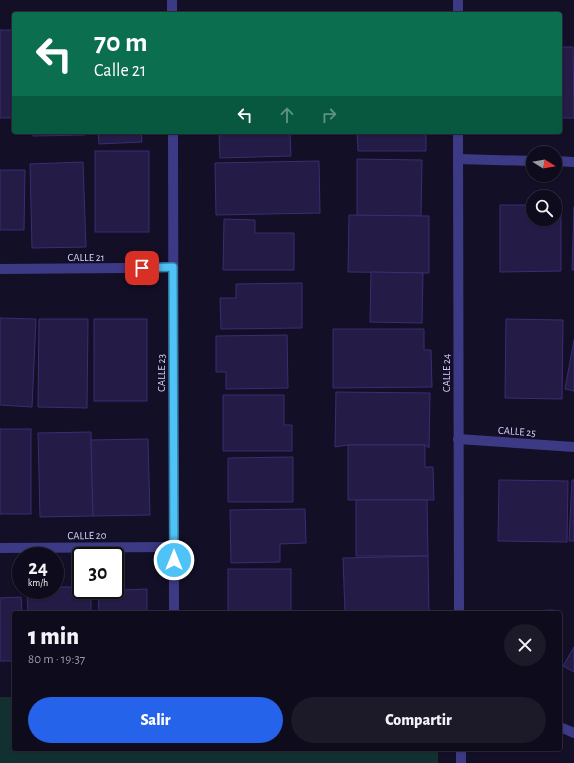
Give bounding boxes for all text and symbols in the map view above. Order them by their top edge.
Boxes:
icon: left [28,28,80,80]
text: 70 m [94,29,148,57]
text: Calle 21 [94,62,146,80]
icon: left [234,104,256,126]
icon: ahead [276,104,298,126]
icon: right [318,104,340,126]
north arrow [526,146,562,182]
map controls [526,146,562,226]
button: search [526,190,562,226]
pin [125,251,159,285]
street label: CALLE 21 [67,252,105,263]
icon: arrive [131,257,153,279]
street label: CALLE 23 [156,354,167,392]
street label: CALLE 24 [441,354,452,392]
street label: CALLE 25 [498,425,537,438]
street label: CALLE 20 [67,530,107,541]
position arrow [153,539,195,581]
speed limit sign: 30 [72,547,124,599]
text: 24 [28,558,48,578]
text: km/h [28,578,48,588]
button: close [504,624,546,666]
text: 1 min [28,625,79,649]
text: 80 m · 19:37 [28,653,85,666]
button: Salir [28,697,283,743]
button: Compartir [291,697,546,743]

